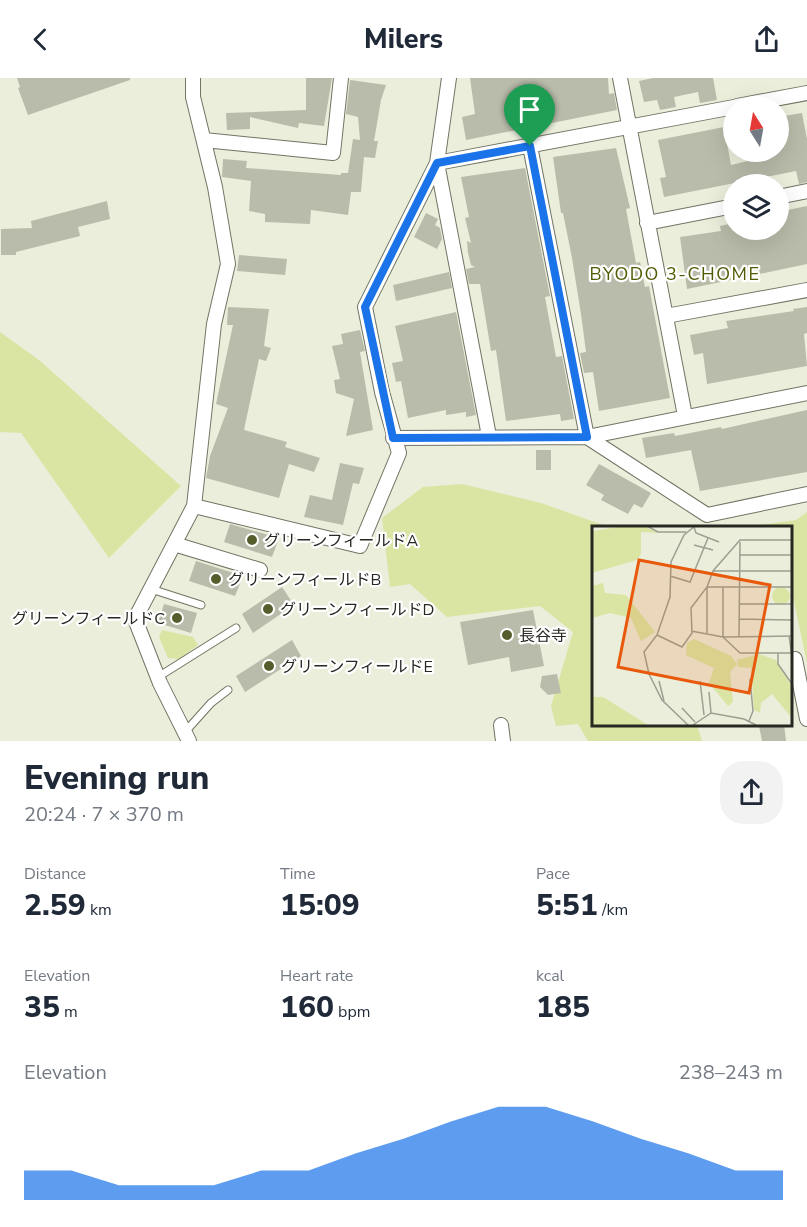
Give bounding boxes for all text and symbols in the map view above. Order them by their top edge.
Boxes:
text: Milers [364,21,443,58]
icon: back [24,23,57,56]
icon: share [750,23,783,56]
pin [504,84,555,146]
icon: arrive [513,93,546,126]
north arrow [723,96,789,162]
map controls [723,96,789,240]
button: layers [723,174,789,240]
district label: BYODO 3-CHOME [590,262,760,286]
inset map [592,526,792,726]
place label: グリーンフィールドA [264,530,418,552]
marker: グリーンフィールドA [245,533,259,547]
place label: グリーンフィールドB [228,569,381,591]
marker: グリーンフィールドB [209,572,223,586]
place label: グリーンフィールドD [280,599,434,621]
marker: グリーンフィールドD [261,602,275,616]
place label: グリーンフィールドC [12,608,165,630]
marker: グリーンフィールドC [170,611,184,625]
place label: 長谷寺 [519,625,567,647]
marker: 長谷寺 [500,628,514,642]
place label: グリーンフィールドE [281,656,433,678]
marker: グリーンフィールドE [262,659,276,673]
text: Evening run [24,756,209,801]
button: share [720,761,783,824]
text: 20:24 · 7 × 370 m [24,801,184,828]
text: Distance [24,863,86,885]
text: Time [280,863,316,885]
text: Pace [536,863,570,885]
text: 2.59 [24,885,86,926]
text: 15:09 [280,885,360,926]
text: 5:51 [536,885,598,926]
text: km [86,899,112,921]
text: /km [598,899,628,921]
text: Elevation [24,965,90,987]
text: Heart rate [280,965,353,987]
text: kcal [536,965,564,987]
text: 35 [24,987,60,1028]
text: 160 [280,987,334,1028]
text: 185 [536,987,590,1028]
text: m [60,1001,78,1023]
text: bpm [334,1001,370,1023]
text: Elevation [24,1059,107,1086]
text: 238–243 m [679,1059,783,1086]

